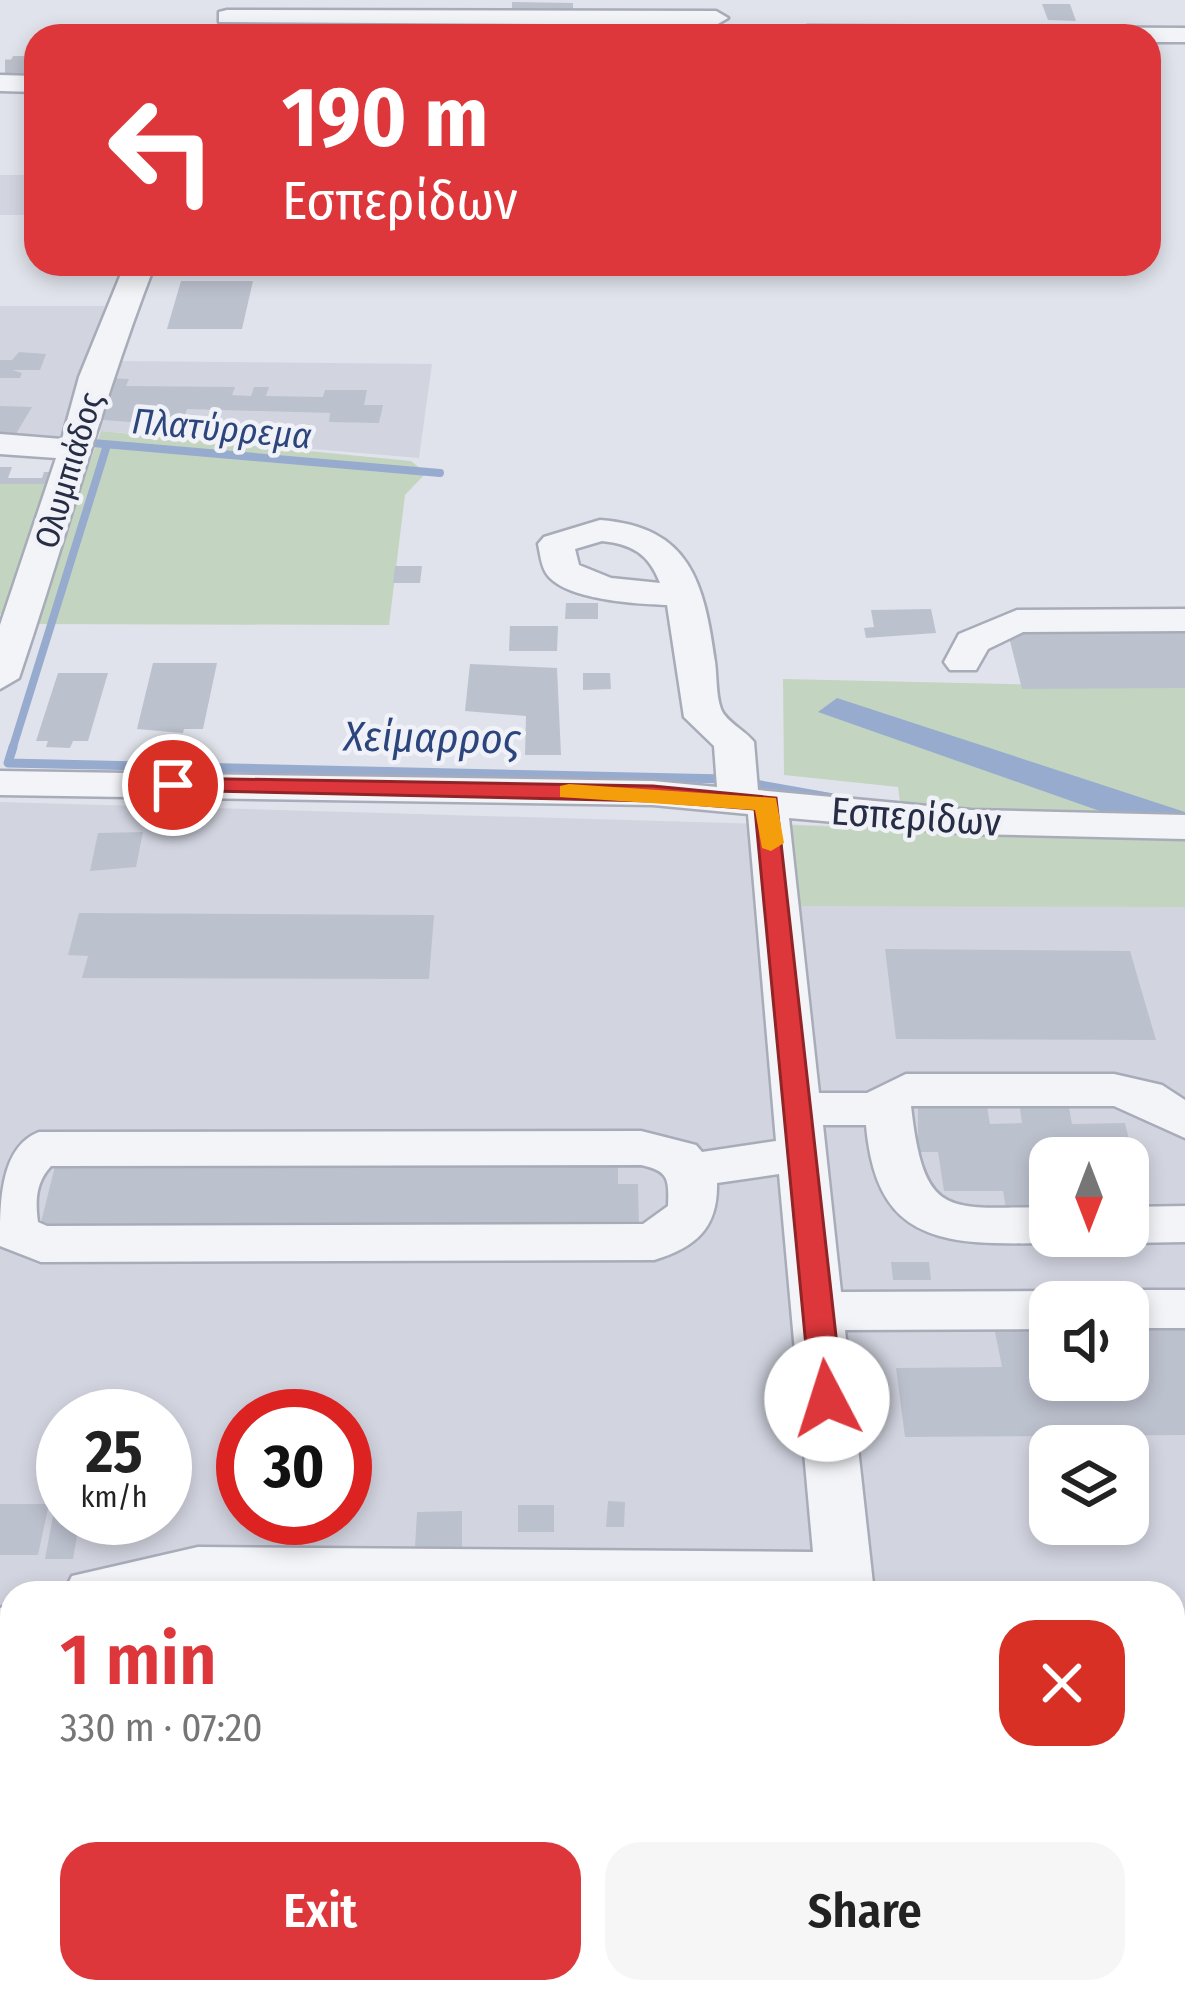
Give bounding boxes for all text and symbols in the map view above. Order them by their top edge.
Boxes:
text: 190 m [282,67,488,168]
icon: left [84,72,240,228]
text: Εσπερίδων [282,169,518,233]
street label: Ολυμπιάδος [26,387,112,553]
water label: Πλατύρρεμα [130,399,314,459]
water label: Χείμαρρος [341,711,522,765]
pin [122,734,224,836]
icon: arrive [140,752,206,818]
street label: Εσπερίδων [829,788,1002,846]
north arrow [1029,1137,1149,1257]
map controls [1029,1137,1149,1545]
button: sound [1029,1281,1149,1401]
position arrow [764,1336,890,1462]
speed limit sign: 30 [216,1389,372,1545]
text: 25 [85,1416,143,1488]
button: layers [1029,1425,1149,1545]
text: km/h [81,1479,147,1515]
text: 1 min [60,1617,217,1703]
button: close [999,1620,1125,1746]
text: 330 m · 07:20 [60,1705,262,1751]
button: Exit [60,1842,581,1980]
button: Share [605,1842,1125,1980]

